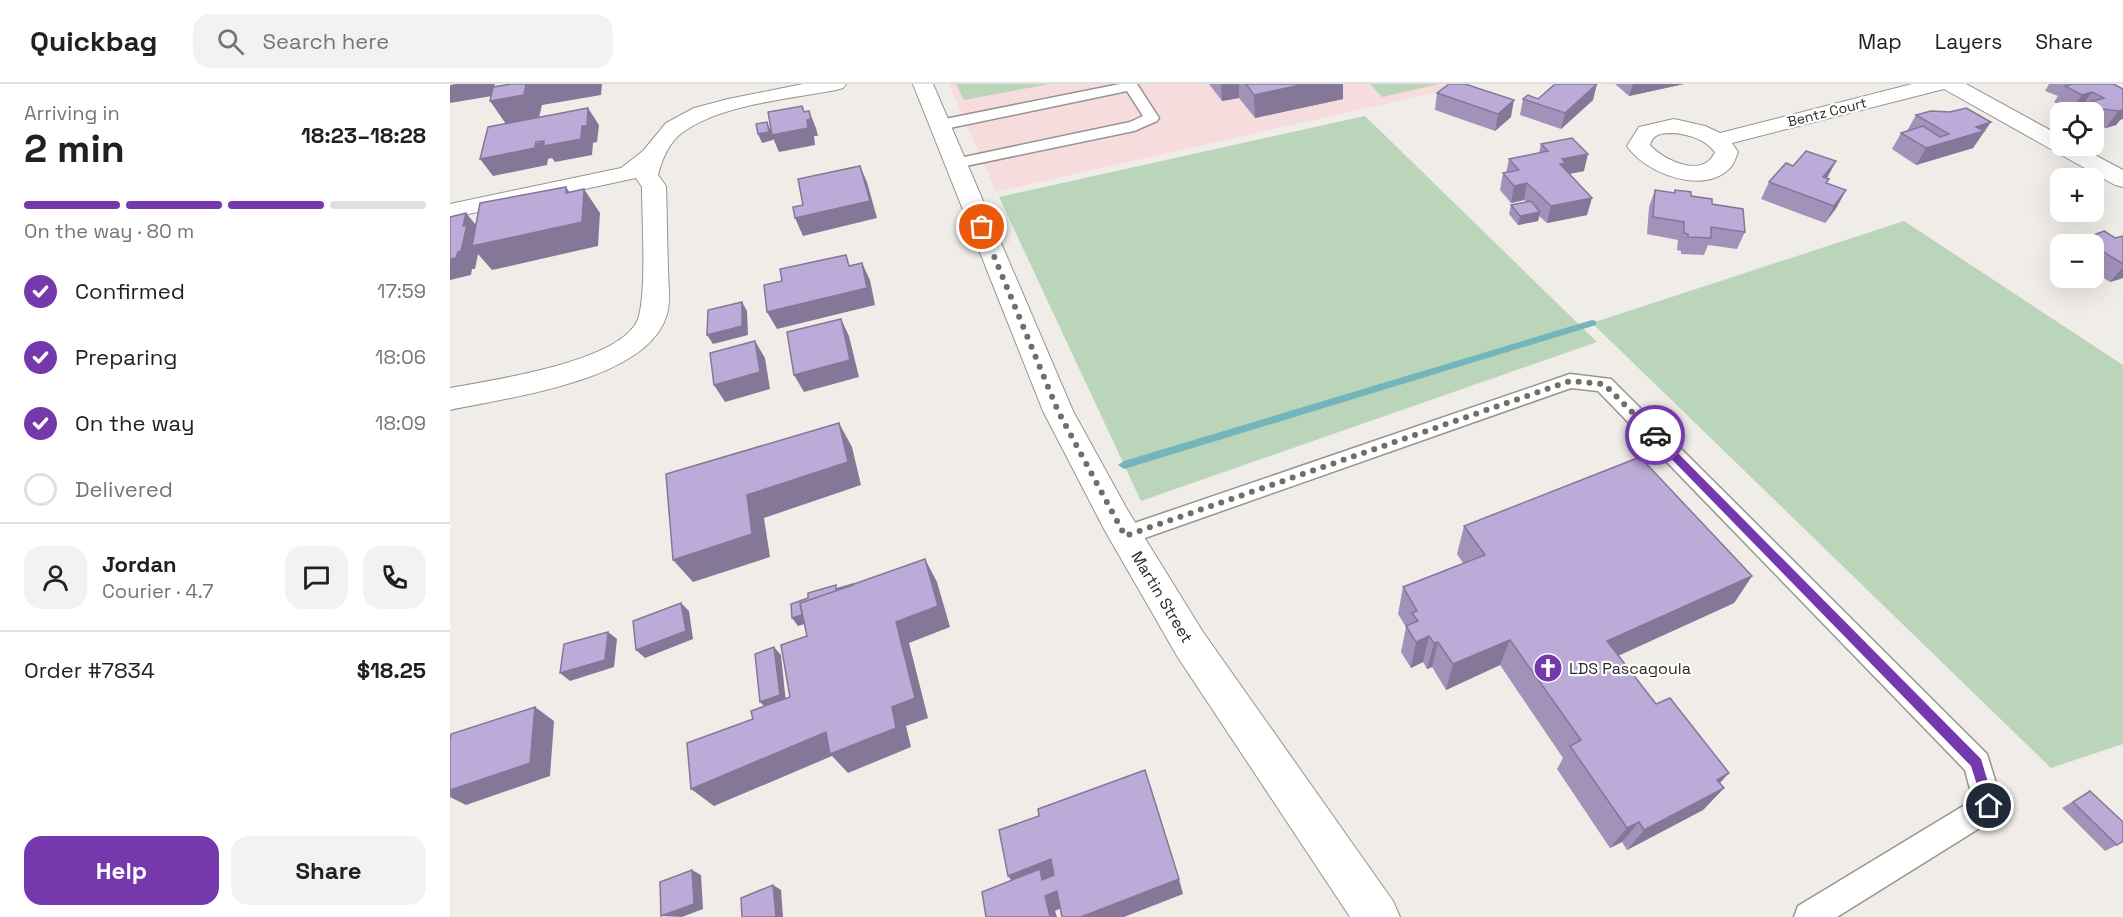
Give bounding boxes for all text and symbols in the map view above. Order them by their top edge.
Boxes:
search box [193,14,613,68]
text: Quickbag [30,23,157,59]
icon: search [214,25,247,58]
text: Search here [262,27,389,55]
text: Map [1858,28,1902,55]
text: Layers [1935,28,2002,55]
text: Share [2035,28,2093,55]
street label: Bentz Court [1785,93,1869,131]
text: Arriving in [24,100,120,126]
map controls [2050,102,2104,288]
button: locate [2050,102,2104,156]
text: 18:23–18:28 [301,121,426,149]
text: 2 min [24,124,125,173]
button: + [2050,168,2104,222]
pin [956,201,1007,252]
icon: bag [965,210,998,243]
text: On the way · 80 m [24,218,194,244]
button: − [2050,234,2104,288]
icon: check [24,275,57,308]
text: Confirmed [75,277,185,305]
text: 17:59 [377,278,426,304]
icon: check [24,341,57,374]
text: Preparing [75,343,177,371]
text: 18:06 [375,344,426,370]
courier [1625,405,1685,465]
icon: check [24,407,57,440]
text: On the way [75,409,194,437]
text: 18:09 [375,410,426,436]
icon: car [1639,419,1672,452]
text: Delivered [75,475,173,503]
button: person [24,546,87,609]
button: chat [285,546,348,609]
button: phone [363,546,426,609]
street label: Martin Street [1126,547,1198,647]
text: Jordan [102,550,177,578]
text: Courier · 4.7 [102,578,213,604]
church icon: LDS Pascagoula [1532,652,1564,684]
text: Order #7834 [24,656,155,684]
text: $18.25 [357,656,426,684]
place label: LDS Pascagoula [1569,658,1691,679]
pin [1963,780,2014,831]
icon: home [1972,789,2005,822]
button: Help [24,836,219,905]
button: Share [231,836,426,905]

